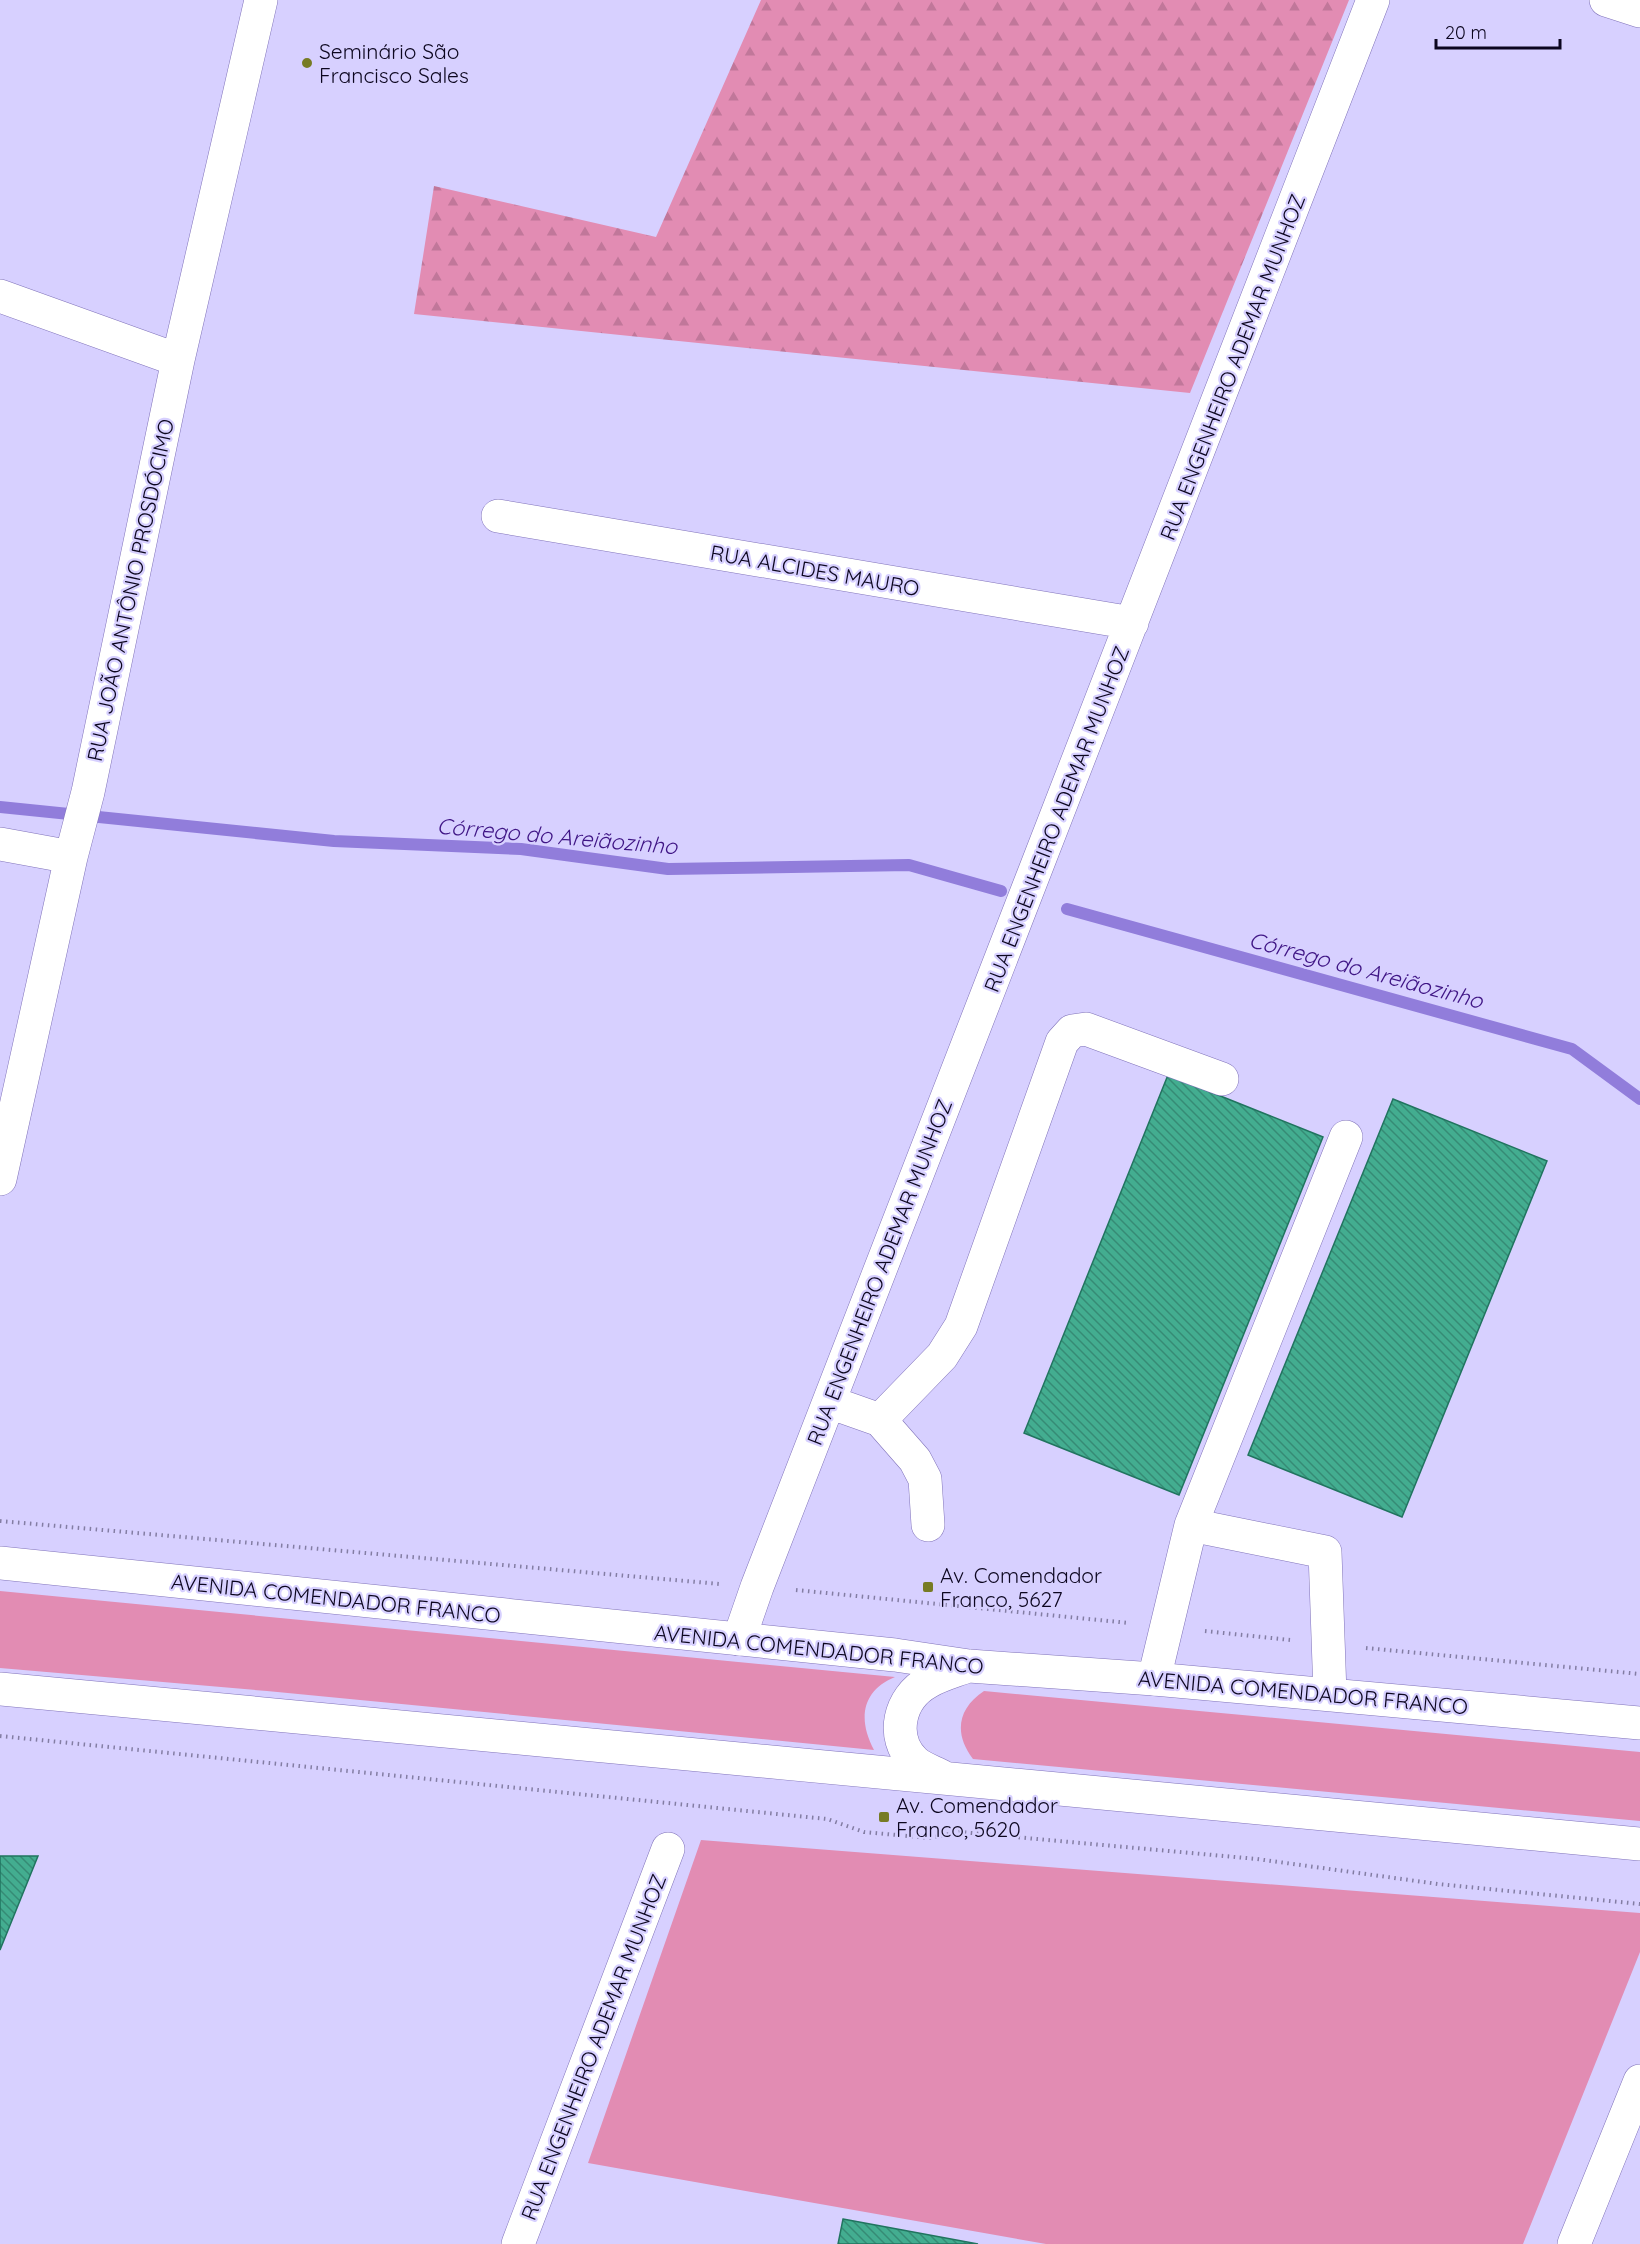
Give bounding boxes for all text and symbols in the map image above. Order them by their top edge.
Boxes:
scale bar [1436,12,1560,50]
text: 20 m [1445,21,1487,44]
place label: Seminário São Francisco Sales [319,38,469,88]
marker: Seminário São Francisco Sales [300,56,314,70]
street label: RUA ENGENHEIRO ADEMAR MUNHOZ [1154,190,1310,544]
street label: RUA JOÃO ANTÔNIO PROSDÓCIMO [81,416,179,764]
street label: RUA ALCIDES MAURO [708,539,922,601]
street label: RUA ENGENHEIRO ADEMAR MUNHOZ [978,642,1134,996]
water label: Córrego do Areiãozinho [436,812,680,861]
water label: Córrego do Areiãozinho [1246,925,1488,1015]
street label: RUA ENGENHEIRO ADEMAR MUNHOZ [801,1095,957,1449]
place label: Av. Comendador Franco, 5627 [940,1562,1102,1612]
street label: AVENIDA COMENDADOR FRANCO [170,1568,502,1628]
marker: Av. Comendador Franco, 5627 [921,1580,935,1594]
street label: AVENIDA COMENDADOR FRANCO [653,1619,985,1679]
street label: AVENIDA COMENDADOR FRANCO [1137,1665,1469,1719]
place label: Av. Comendador Franco, 5620 [896,1792,1058,1842]
marker: Av. Comendador Franco, 5620 [877,1810,891,1824]
street label: RUA ENGENHEIRO ADEMAR MUNHOZ [515,1870,671,2224]

